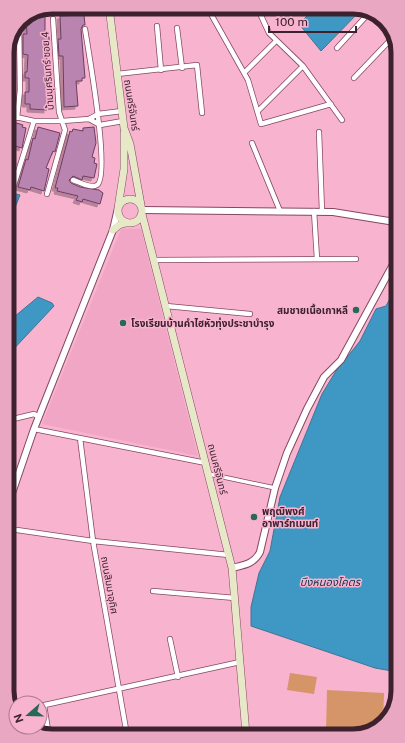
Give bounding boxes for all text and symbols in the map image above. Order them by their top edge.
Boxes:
scale bar [269,8,356,34]
text: 100 m [275,15,308,29]
street label: บ้านบุศรินทร์ ซอย 4 [38,31,57,111]
street label: ถนนศรีจันทร์ [122,78,142,132]
place label: สมชายเนื้อเกาหลี [277,303,348,316]
marker: สมชายเนื้อเกาหลี [351,305,361,315]
place label: โรงเรียนบ้านคำไฮหัวทุ่งประชาบำรุง [131,317,275,330]
marker: โรงเรียนบ้านคำไฮหัวทุ่งประชาบำรุง [118,318,128,328]
street label: ถนนศรีจันทร์ [206,442,230,496]
place label: พฤฒิพงศ์ อาพาร์ทเมนท์ [262,505,318,529]
marker: พฤฒิพงศ์ อาพาร์ทเมนท์ [249,512,259,522]
street label: ถนนสิมมาอุทิศ [98,555,121,615]
water label: บึงหนองโคตร [300,576,362,588]
north arrow [8,695,48,735]
text: N [11,712,26,725]

